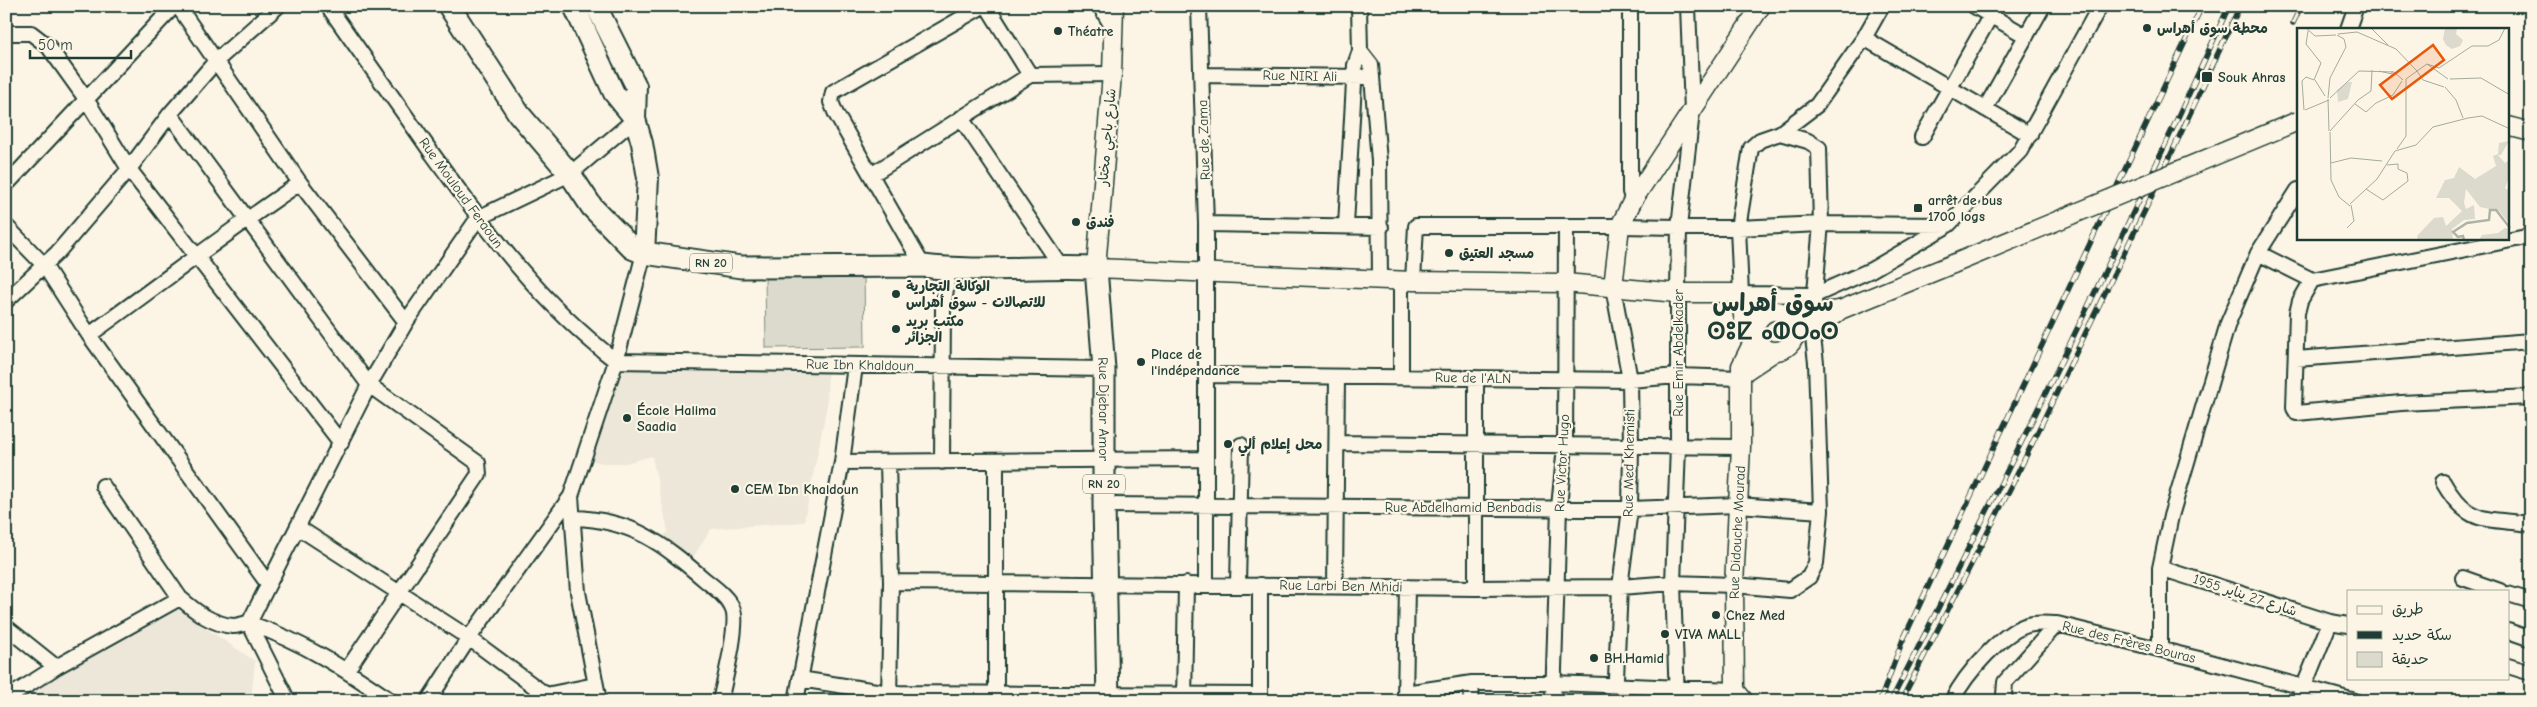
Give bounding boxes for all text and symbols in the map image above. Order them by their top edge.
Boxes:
place label: محطة سوق أهراس [2157,19,2268,38]
marker: محطة سوق أهراس [2141,22,2153,34]
place label: Théatre [1068,23,1114,40]
marker: Théatre [1052,25,1064,37]
scale bar [30,28,131,60]
inset map [2297,28,2510,240]
text: 50 m [38,36,73,54]
street label: Rue NIRI Ali [1262,67,1338,85]
place label: Souk Ahras [2218,69,2285,86]
marker: Souk Ahras [2200,70,2214,84]
street label: شارع باجي مختار [1094,88,1124,188]
street label: Rue de Zama [1194,99,1214,181]
street label: Rue Mouloud Feraoun [415,134,507,252]
place label: arrêt de bus 1700 logs [1928,192,2002,225]
marker: arrêt de bus 1700 logs [1912,202,1924,214]
place label: فندق [1086,214,1114,231]
marker: فندق [1070,216,1082,228]
place label: مسجد العتيق [1459,245,1534,262]
marker: مسجد العتيق [1443,247,1455,259]
road number: RN 20 [690,254,732,272]
place label: الوكالة التجارية للاتصالات - سوق أهراس [906,278,1045,312]
marker: الوكالة التجارية للاتصالات - سوق أهراس [890,288,902,300]
district label: سوق أهراس ⵙⵓⵇ ⴰⵀⵔⴰⵙ [1707,288,1839,345]
street label: Rue Emir Abdelkader [1670,289,1687,417]
place label: مكتب بريد الجزائر [904,313,964,346]
marker: مكتب بريد الجزائر [890,323,902,335]
place label: Place de l'indépendance [1151,346,1240,379]
street label: Rue Ibn Khaldoun [806,356,914,374]
marker: Place de l'indépendance [1135,356,1147,368]
street label: Rue Djebar Amor [1095,357,1113,462]
street label: Rue de l'ALN [1435,369,1511,387]
place label: École Halima Saadia [637,402,716,435]
street label: Rue Med Khemisti [1620,409,1638,517]
marker: École Halima Saadia [621,412,633,424]
street label: Rue Victor Hugo [1551,414,1573,512]
place label: محل إعلام ألي [1238,435,1322,457]
marker: محل إعلام ألي [1222,438,1234,450]
street label: Rue Didouche Mourad [1725,465,1749,599]
road number: RN 20 [1083,474,1125,494]
place label: CEM Ibn Khaldoun [745,481,859,498]
marker: CEM Ibn Khaldoun [729,483,741,495]
street label: Rue Abdelhamid Benbadis [1385,499,1541,516]
street label: شارع 27 يناير 1955 [2191,570,2299,621]
street label: Rue Larbi Ben Mhidi [1279,576,1403,596]
legend [2347,590,2510,680]
text: طريق [2392,600,2424,618]
place label: Chez Med [1726,607,1785,624]
marker: Chez Med [1710,609,1722,621]
street label: Rue des Frères Bouras [2061,617,2198,667]
place label: VIVA MALL [1675,626,1741,643]
text: سكة حديد [2392,626,2452,644]
marker: VIVA MALL [1659,628,1671,640]
place label: BH.Hamid [1604,650,1664,667]
text: حديقة [2392,650,2429,668]
marker: BH.Hamid [1588,652,1600,664]

